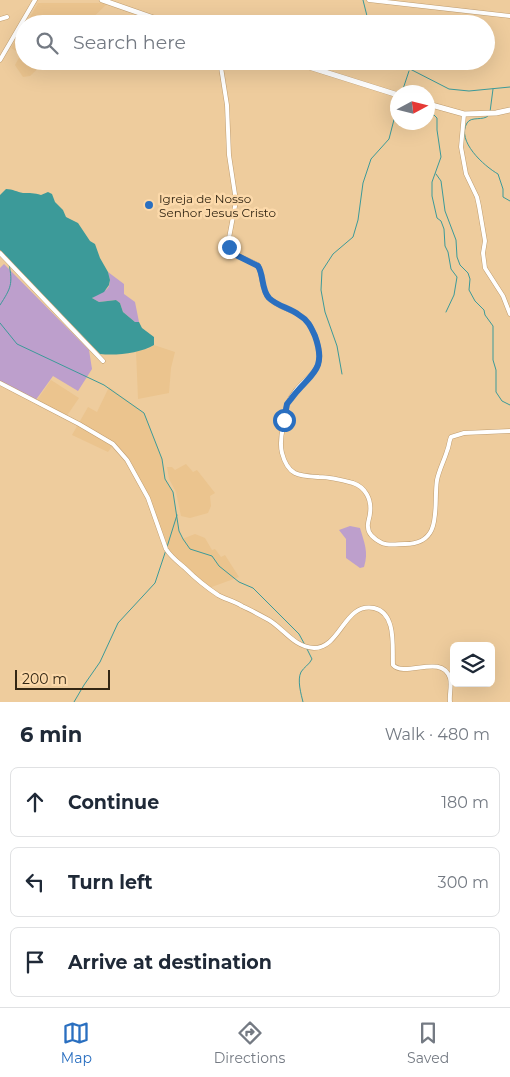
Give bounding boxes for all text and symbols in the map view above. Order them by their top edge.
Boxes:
search box [15,15,495,70]
icon: search [33,29,61,57]
text: Search here [73,31,186,54]
north arrow [390,85,435,130]
place label: Igreja de Nosso Senhor Jesus Cristo [159,191,276,220]
marker: Igreja de Nosso Senhor Jesus Cristo [143,199,155,211]
route end [218,236,241,259]
route start [273,409,296,432]
map controls [450,642,495,687]
button: layers [450,642,495,687]
scale bar [15,667,110,690]
text: 200 m [22,670,67,688]
text: 6 min [20,722,82,747]
text: Walk · 480 m [385,725,490,744]
icon: ahead [21,788,49,816]
text: Continue [68,791,159,814]
text: 180 m [441,793,489,812]
icon: left [21,868,49,896]
text: Turn left [68,871,153,894]
text: 300 m [438,873,489,892]
icon: arrive [21,948,49,976]
text: Arrive at destination [68,951,272,974]
tab: Map [61,1019,92,1067]
tab: Directions [214,1019,285,1067]
tab: Saved [407,1019,449,1067]

